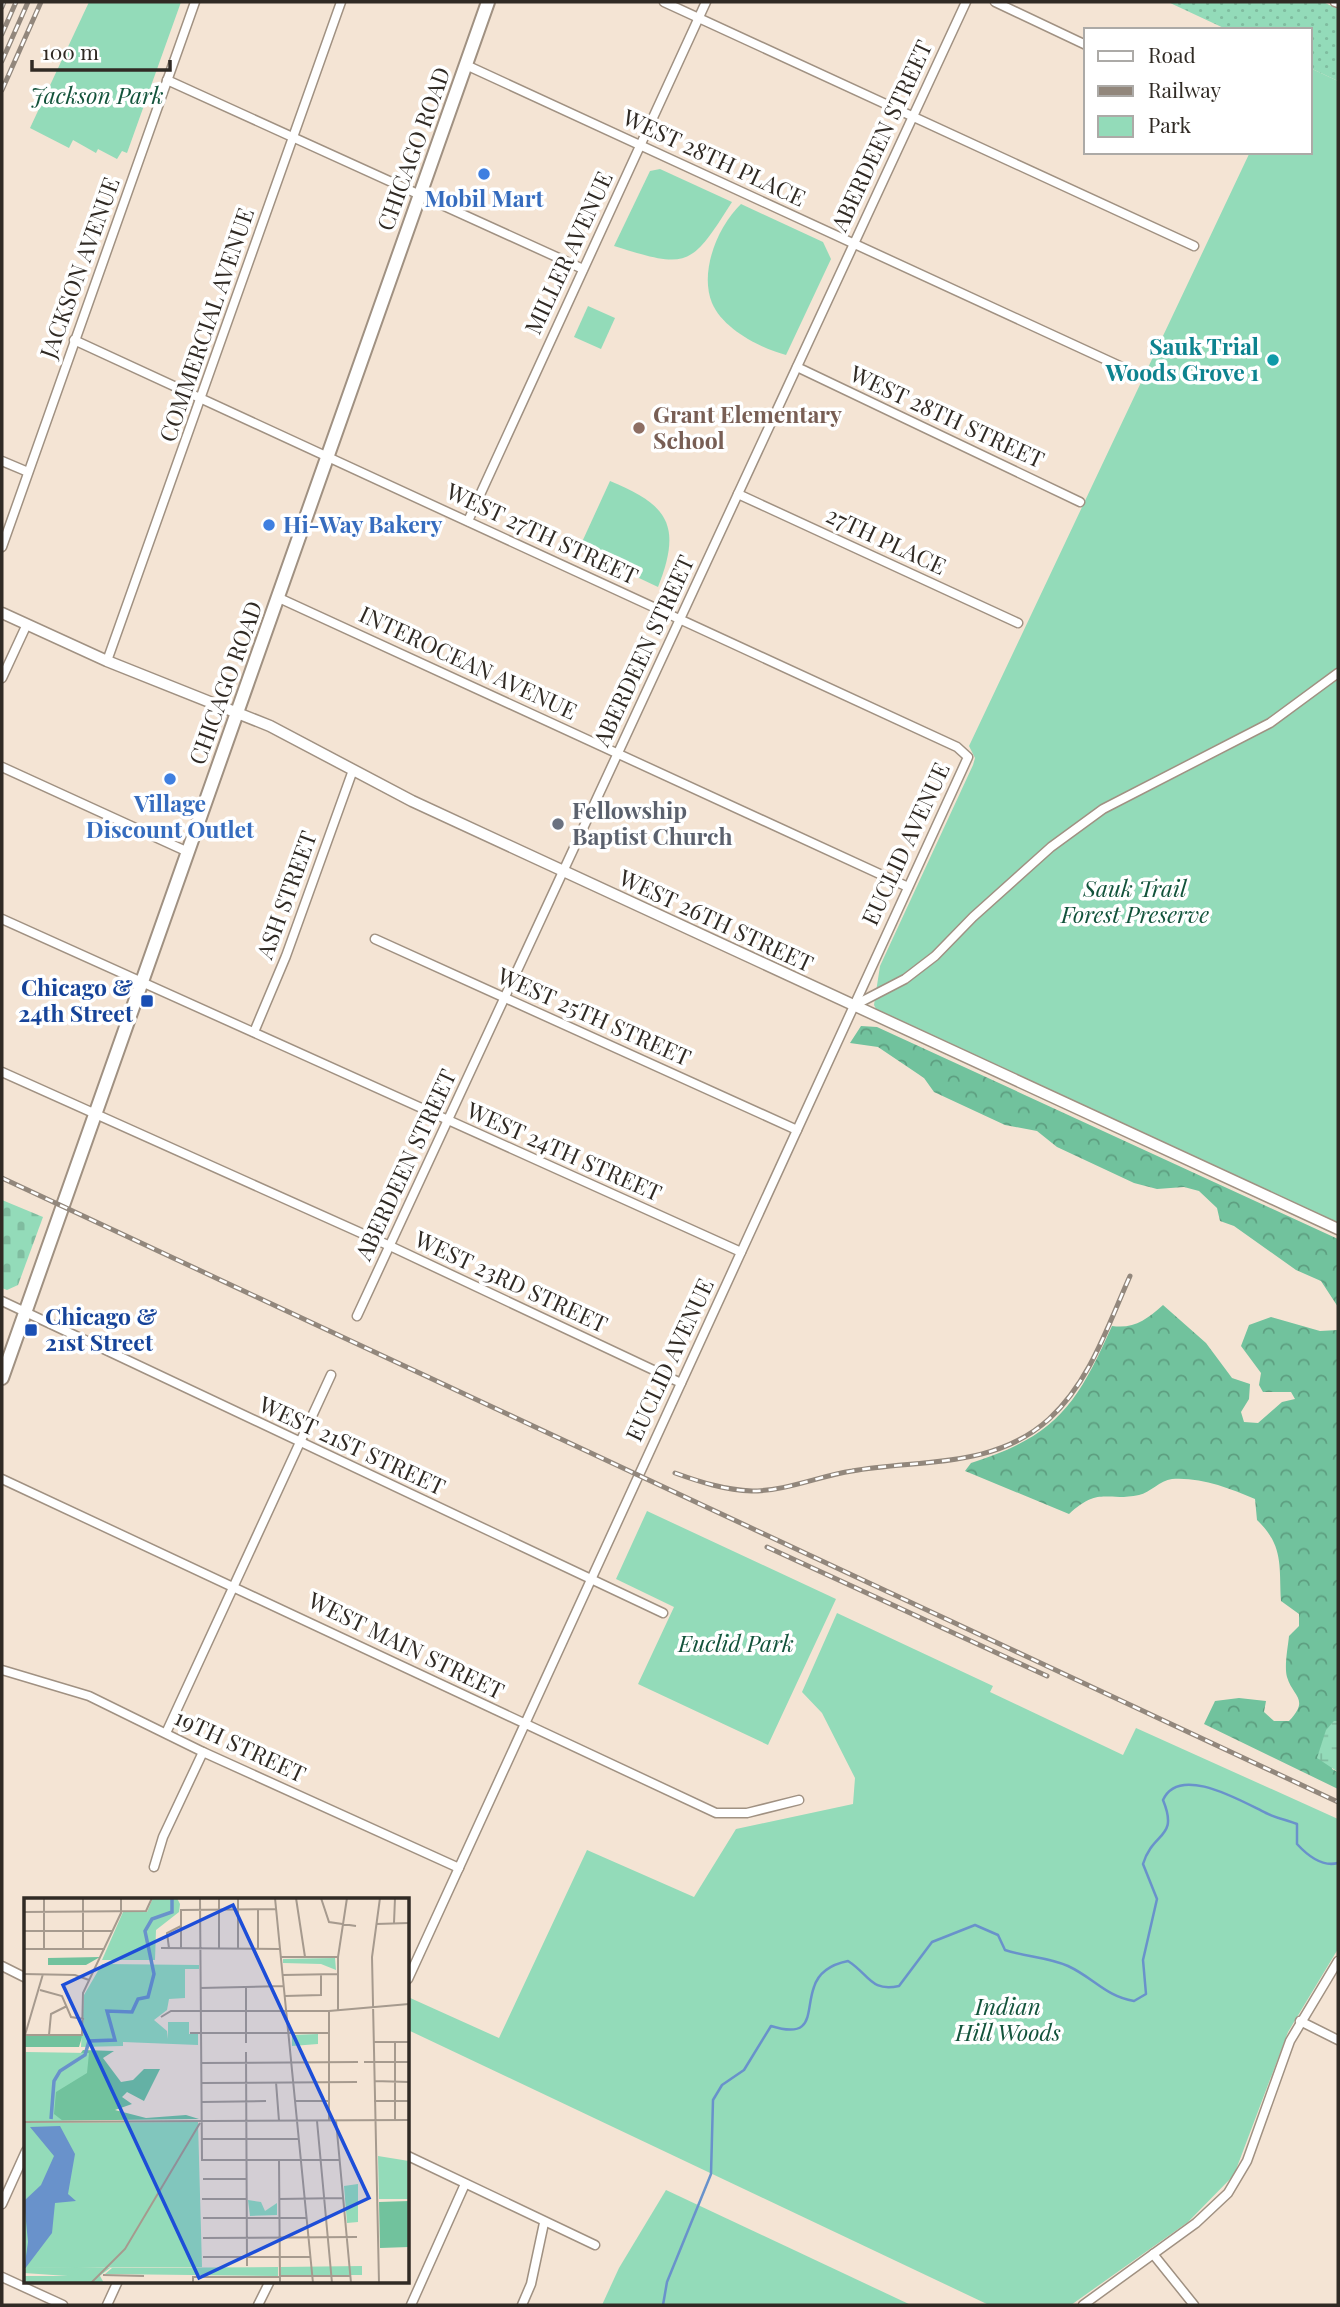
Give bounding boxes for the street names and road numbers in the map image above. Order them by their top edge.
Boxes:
street label: ABERDEEN STREET [822,35,939,237]
street label: CHICAGO ROAD [369,62,457,235]
street label: WEST 28TH PLACE [617,100,811,213]
street label: MILLER AVENUE [516,166,619,339]
street label: JACKSON AVENUE [31,173,126,363]
street label: COMMERCIAL AVENUE [151,203,260,446]
street label: WEST 28TH STREET [845,357,1050,474]
street label: WEST 27TH STREET [441,474,644,591]
street label: 27TH PLACE [822,498,952,581]
street label: ABERDEEN STREET [584,550,701,752]
street label: CHICAGO ROAD [181,596,269,769]
street label: INTEROCEAN AVENUE [355,597,583,726]
street label: EUCLID AVENUE [853,757,956,930]
street label: ASH STREET [248,826,323,964]
street label: WEST 26TH STREET [614,861,819,978]
street label: WEST 25TH STREET [492,959,696,1072]
street label: ABERDEEN STREET [346,1064,463,1266]
street label: WEST 24TH STREET [461,1093,667,1208]
street label: WEST 23RD STREET [409,1222,613,1339]
street label: EUCLID AVENUE [617,1273,720,1446]
street label: WEST 21ST STREET [254,1387,451,1501]
street label: WEST MAIN STREET [303,1583,510,1706]
street label: 19TH STREET [170,1701,311,1789]

